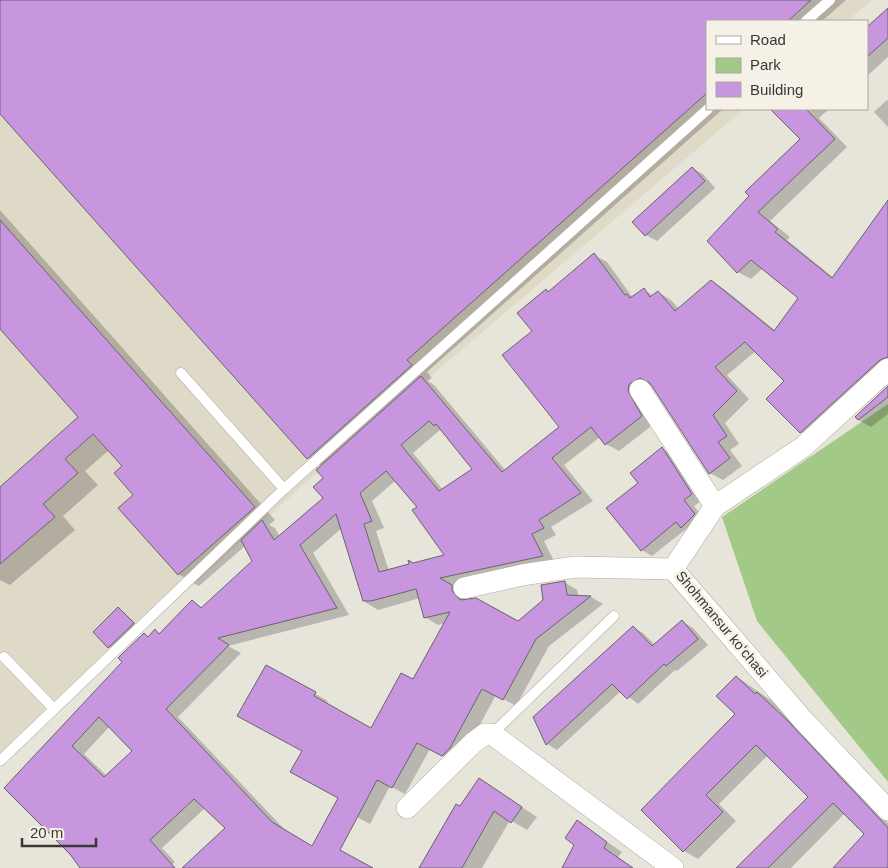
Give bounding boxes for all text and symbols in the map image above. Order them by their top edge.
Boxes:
legend [706,20,868,110]
text: Road [750,31,786,48]
text: Park [750,56,781,73]
text: Building [750,81,803,98]
street label: Shohmansur koʻchasi [673,568,771,680]
scale bar [22,816,96,848]
text: 20 m [30,824,63,841]

